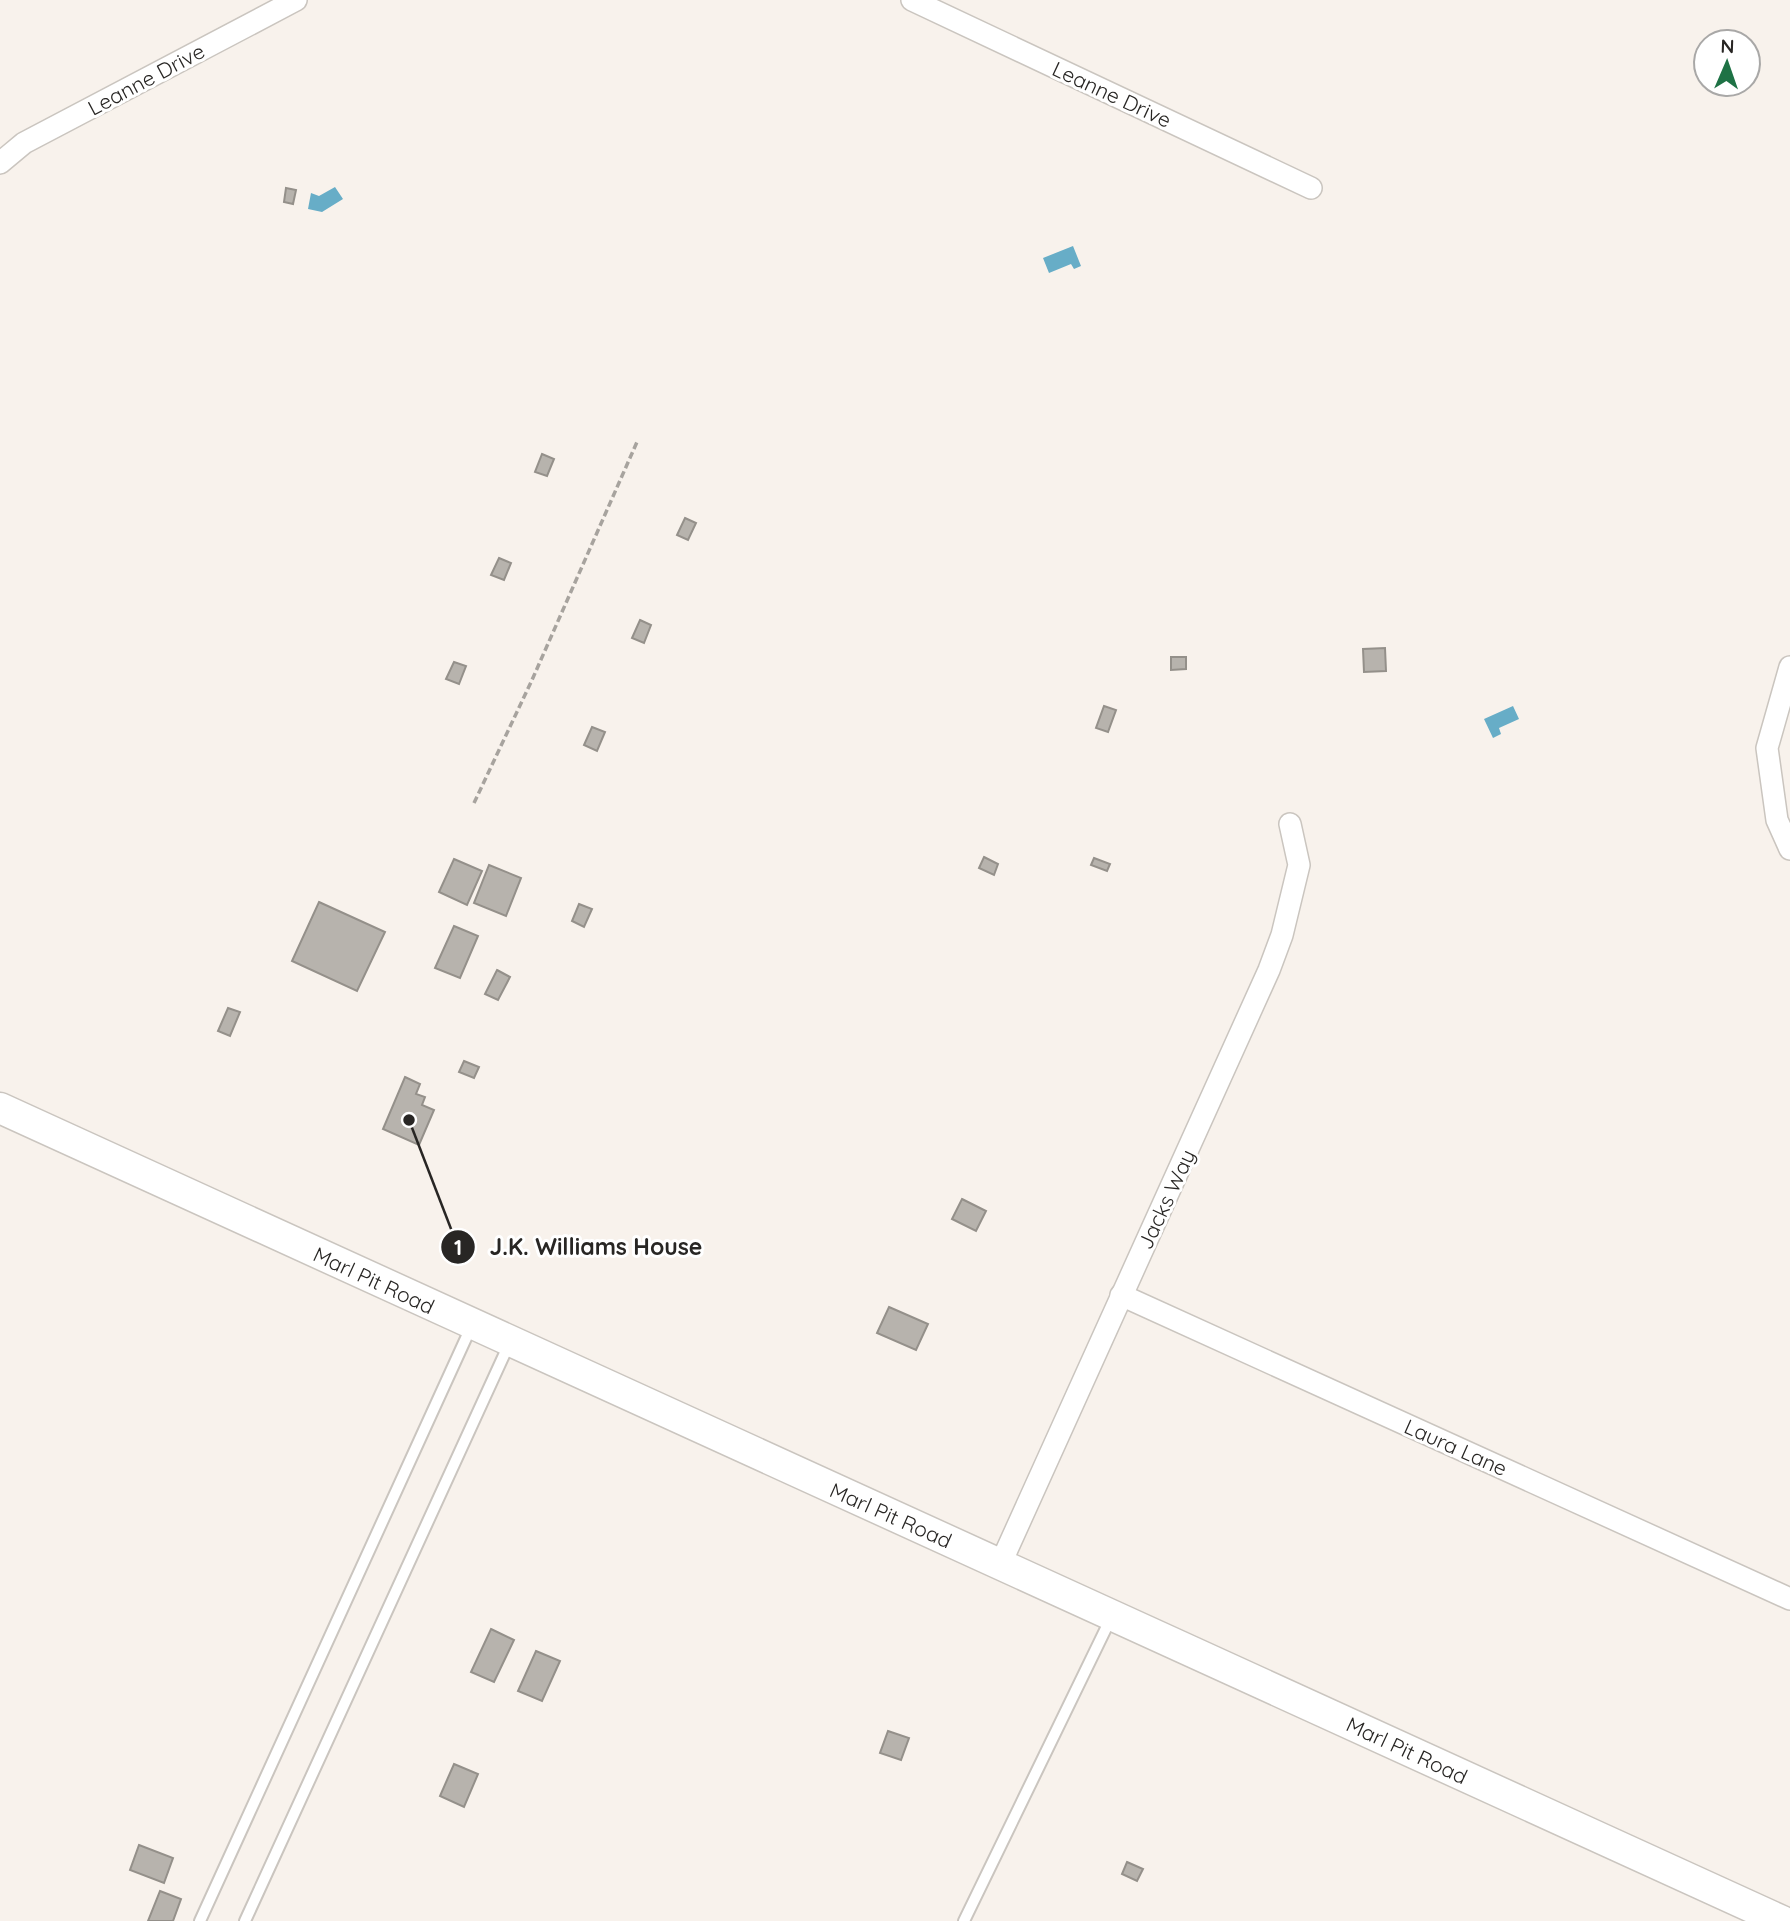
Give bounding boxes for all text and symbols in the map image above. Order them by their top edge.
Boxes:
north arrow [1692,28,1762,98]
text: N [1720,34,1735,58]
street label: Leanne Drive [83,37,209,121]
street label: Leanne Drive [1048,55,1176,133]
street label: Jacks Way [1132,1145,1200,1253]
callout: J.K. Williams House [441,1225,717,1269]
text: J.K. Williams House [490,1232,702,1261]
text: 1 [454,1234,462,1260]
street label: Marl Pit Road [309,1241,439,1319]
street label: Laura Lane [1401,1413,1511,1481]
street label: Marl Pit Road [826,1477,956,1553]
street label: Marl Pit Road [1342,1711,1472,1789]

